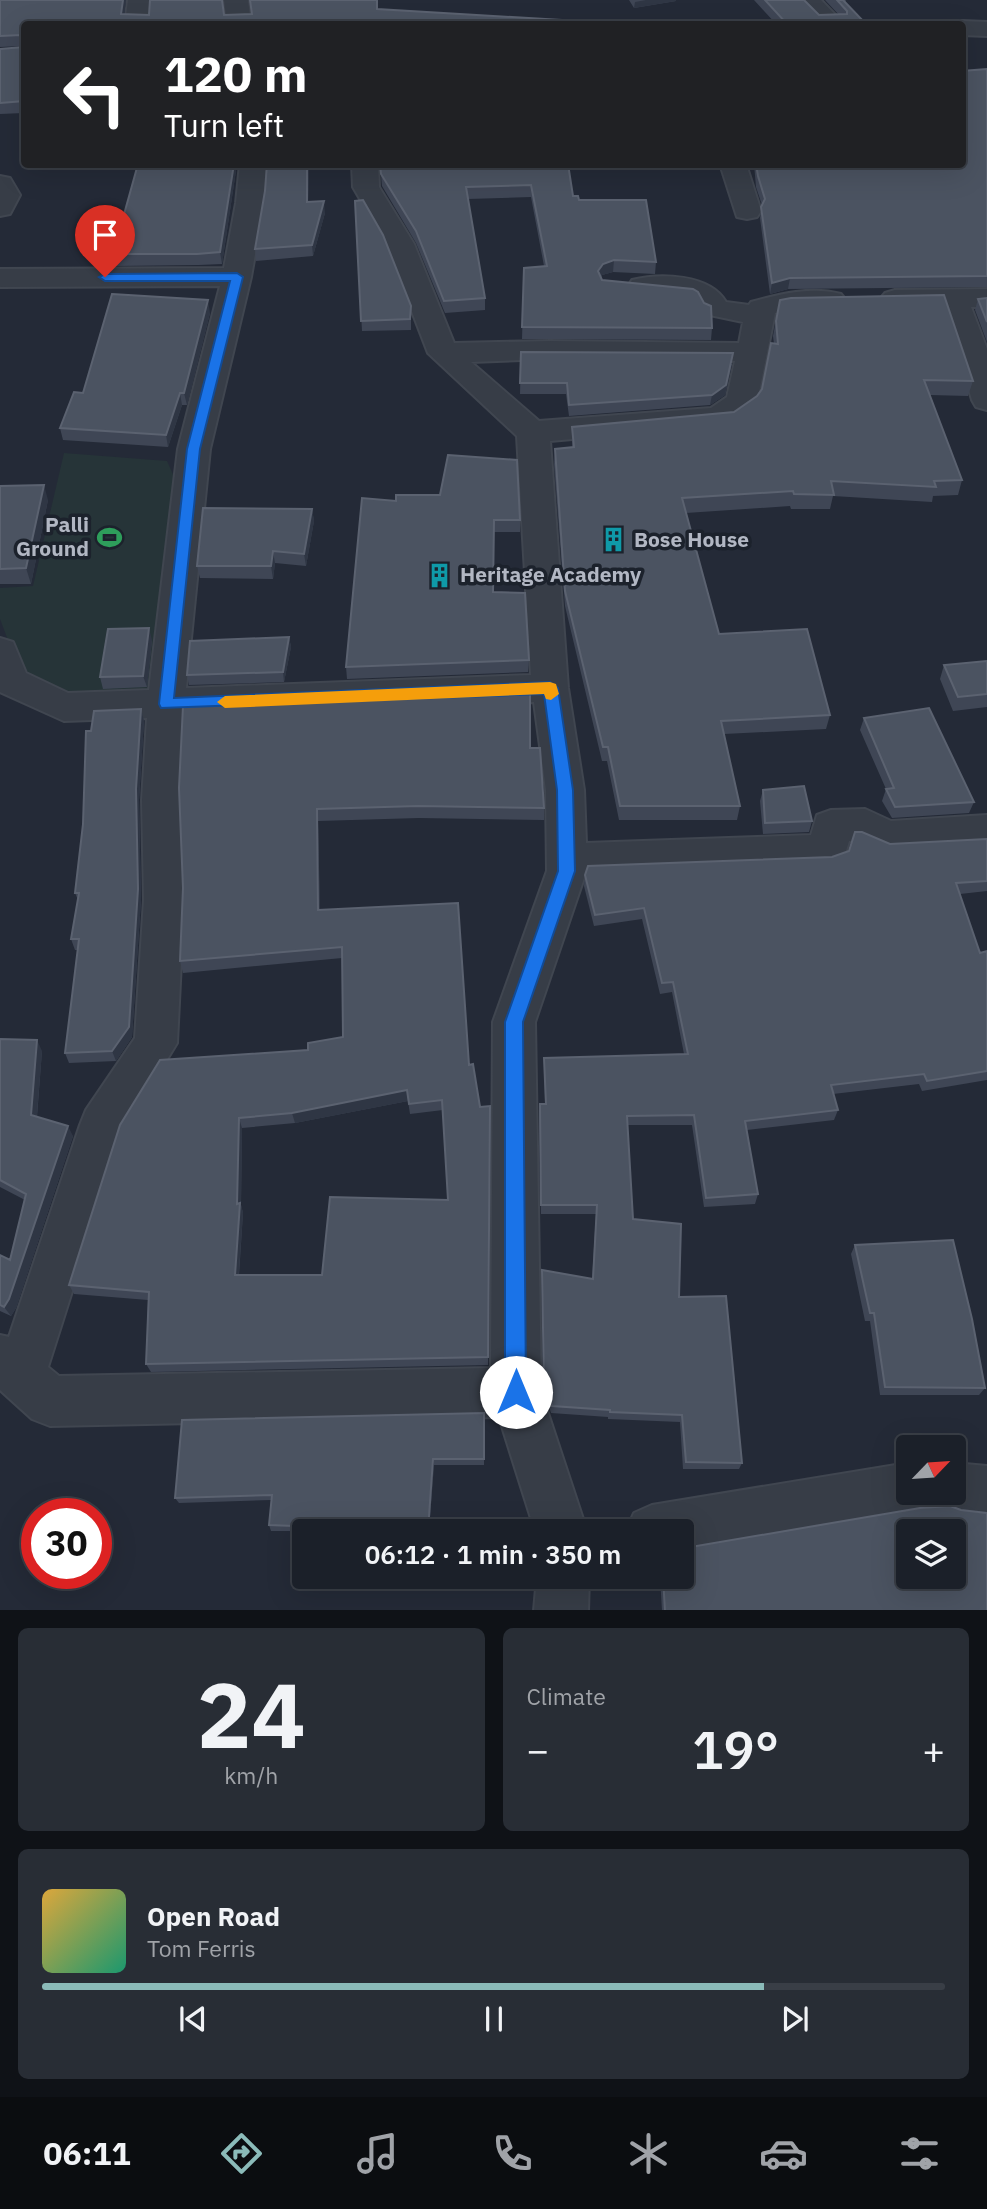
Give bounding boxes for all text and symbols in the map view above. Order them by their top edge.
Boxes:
text: 120 m [164,42,308,105]
icon: left [49,49,140,140]
text: Turn left [164,104,284,146]
pin [75,205,135,277]
icon: arrive [86,216,124,254]
place label: Palli Ground [16,510,89,562]
sports icon: Palli Ground [95,523,123,551]
place label: Bose House [634,525,749,553]
building icon: Bose House [600,526,628,554]
place label: Heritage Academy [460,560,642,588]
building icon: Heritage Academy [426,561,454,589]
position arrow [479,1355,553,1429]
north arrow [896,1435,966,1505]
map controls [896,1435,966,1589]
speed limit sign: 30 [21,1498,112,1589]
button: layers [896,1519,966,1589]
text: 06:12 · 1 min · 350 m [365,1537,621,1571]
text: 24 [197,1655,306,1773]
text: Climate [527,1681,606,1711]
text: 19° [692,1716,779,1783]
text: − [527,1725,549,1774]
text: + [922,1725,945,1774]
text: km/h [224,1760,278,1790]
text: Open Road [147,1899,280,1933]
text: Tom Ferris [147,1933,256,1963]
icon: previous [174,2000,212,2038]
icon: pause [475,2000,513,2038]
icon: next [776,2000,814,2038]
icon: directions [217,2129,266,2178]
icon: music [353,2129,402,2178]
icon: phone [488,2129,537,2178]
icon: climate [624,2129,673,2178]
icon: car [759,2129,808,2178]
icon: filters [895,2129,944,2178]
text: 06:11 [43,2132,131,2174]

